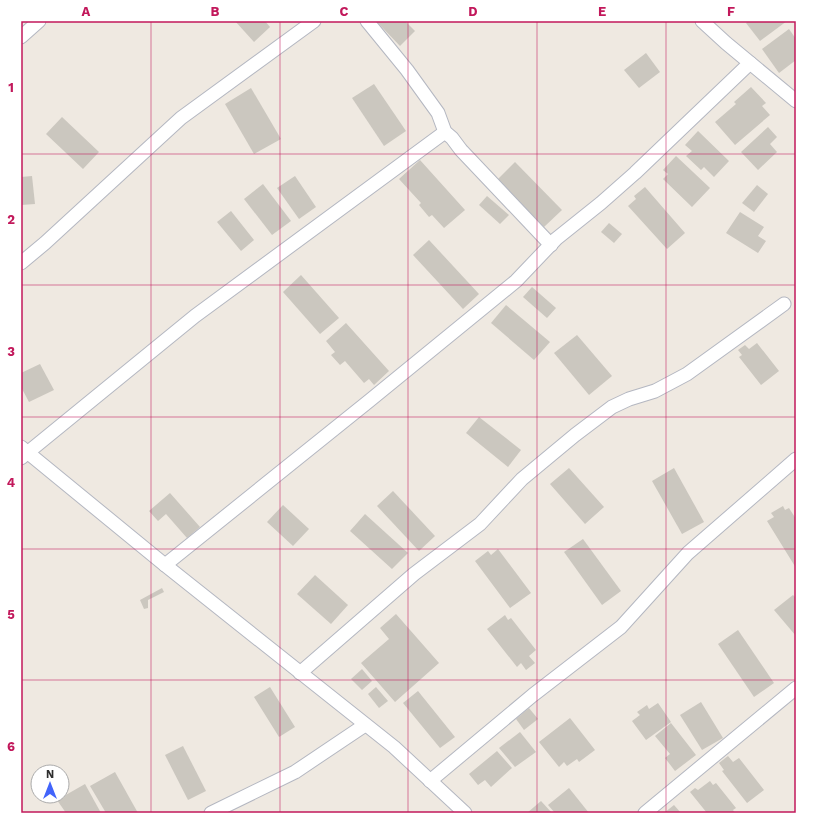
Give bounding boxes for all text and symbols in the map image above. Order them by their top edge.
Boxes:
text: A [82,4,91,19]
text: B [211,4,220,19]
text: C [340,4,349,19]
text: D [468,4,478,19]
text: E [598,4,606,19]
text: F [727,4,735,19]
text: 1 [8,80,14,95]
text: 2 [7,212,15,227]
text: 3 [7,344,15,359]
text: 4 [7,475,16,490]
text: 5 [7,607,15,622]
text: 6 [7,739,15,754]
north arrow [30,764,70,804]
text: N [46,768,54,781]

